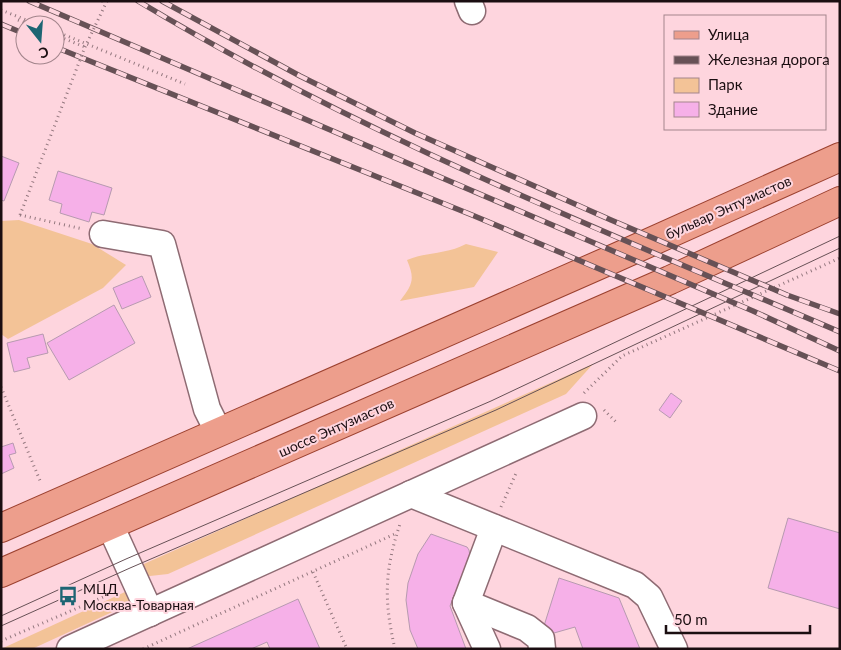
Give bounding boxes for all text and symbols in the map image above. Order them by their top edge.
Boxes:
north arrow [15,15,65,65]
legend [664,15,826,130]
text: Улица [708,25,749,43]
text: С [36,43,51,63]
text: Железная дорога [708,50,830,68]
text: Парк [708,75,743,93]
text: Здание [708,100,758,118]
street label: бульвар Энтузиастов [663,172,794,242]
street label: шоссе Энтузиастов [276,394,396,460]
place label: МЦД Москва-Товарная [83,580,194,613]
bus stop icon: МЦД Москва-Товарная [57,585,79,607]
scale bar [666,602,810,634]
text: 50 m [674,610,708,628]

